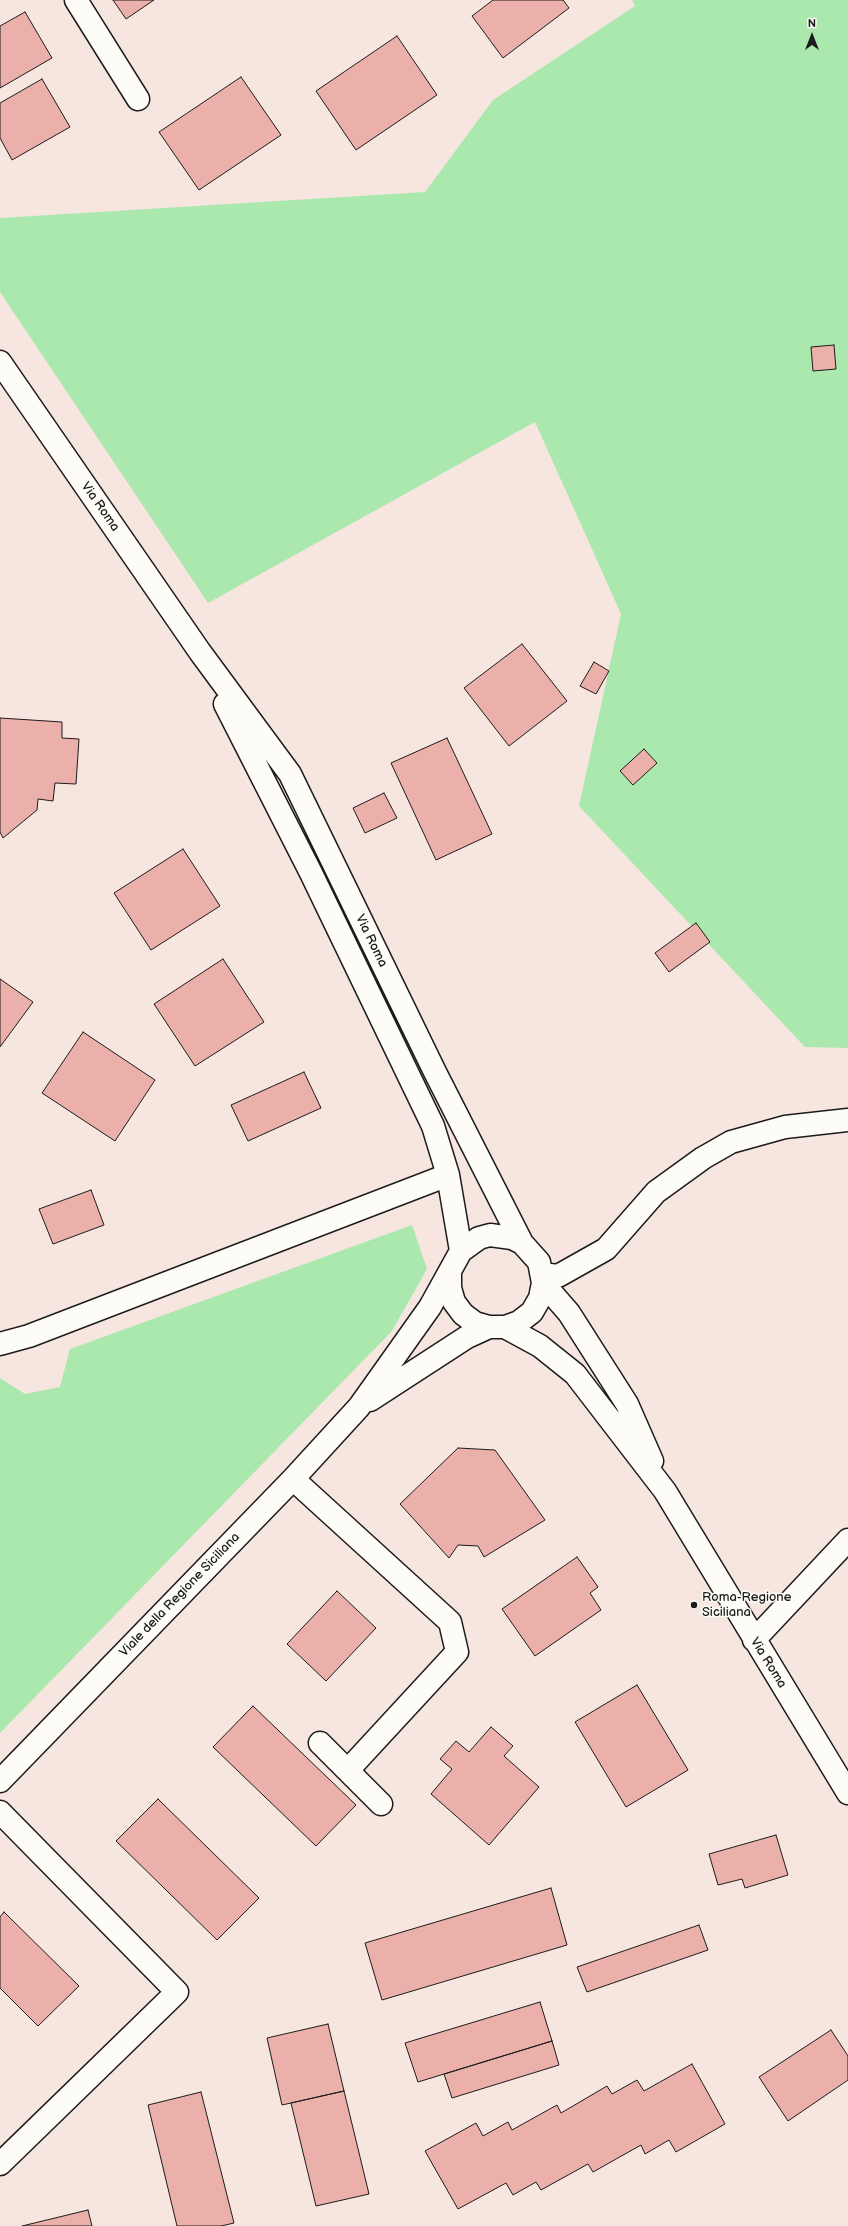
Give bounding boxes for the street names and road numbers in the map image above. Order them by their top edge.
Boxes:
street label: Via Roma [77,479,123,535]
street label: Via Roma [352,912,390,970]
street label: Viale della Regione Siciliana [117,1530,243,1660]
street label: Via Roma [746,1635,790,1691]

